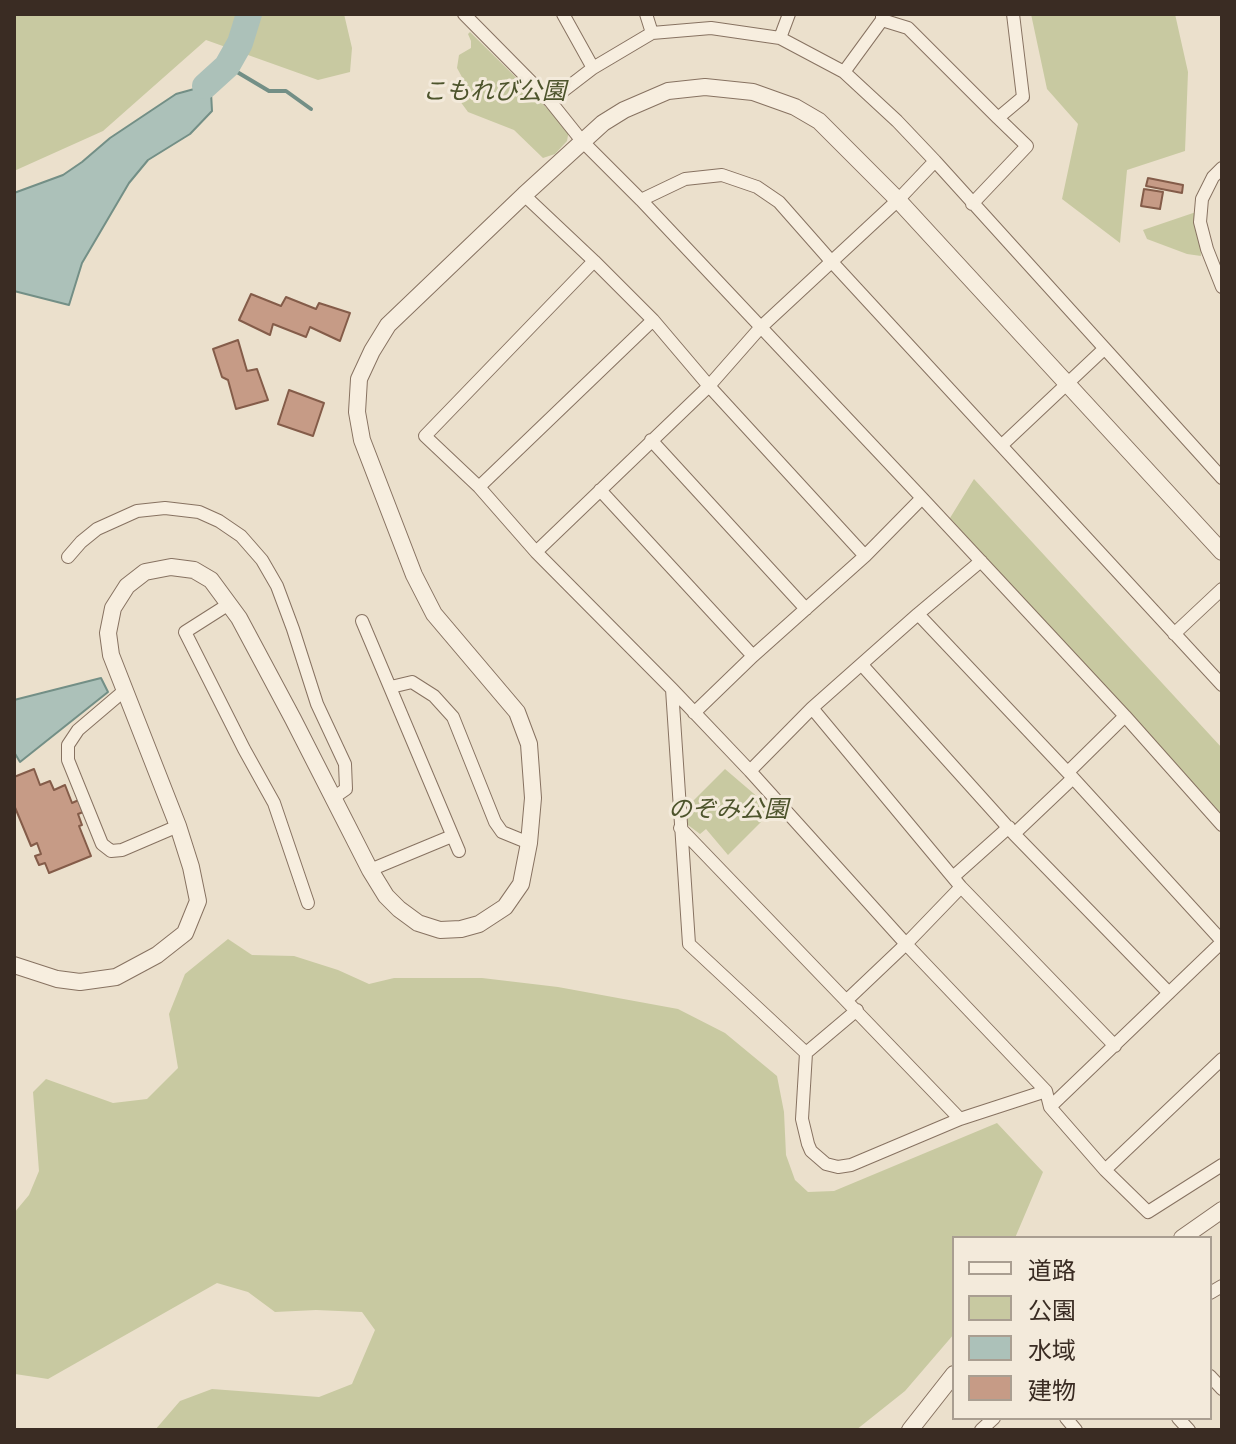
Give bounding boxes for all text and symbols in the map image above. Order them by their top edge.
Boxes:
park label: こもれび公園 [422,78,566,106]
park label: のぞみ公園 [668,796,788,824]
legend [952,1236,1212,1420]
text: 道路 [1028,1254,1076,1286]
text: 公園 [1028,1294,1076,1326]
text: 水域 [1028,1334,1076,1366]
text: 建物 [1028,1374,1076,1406]

